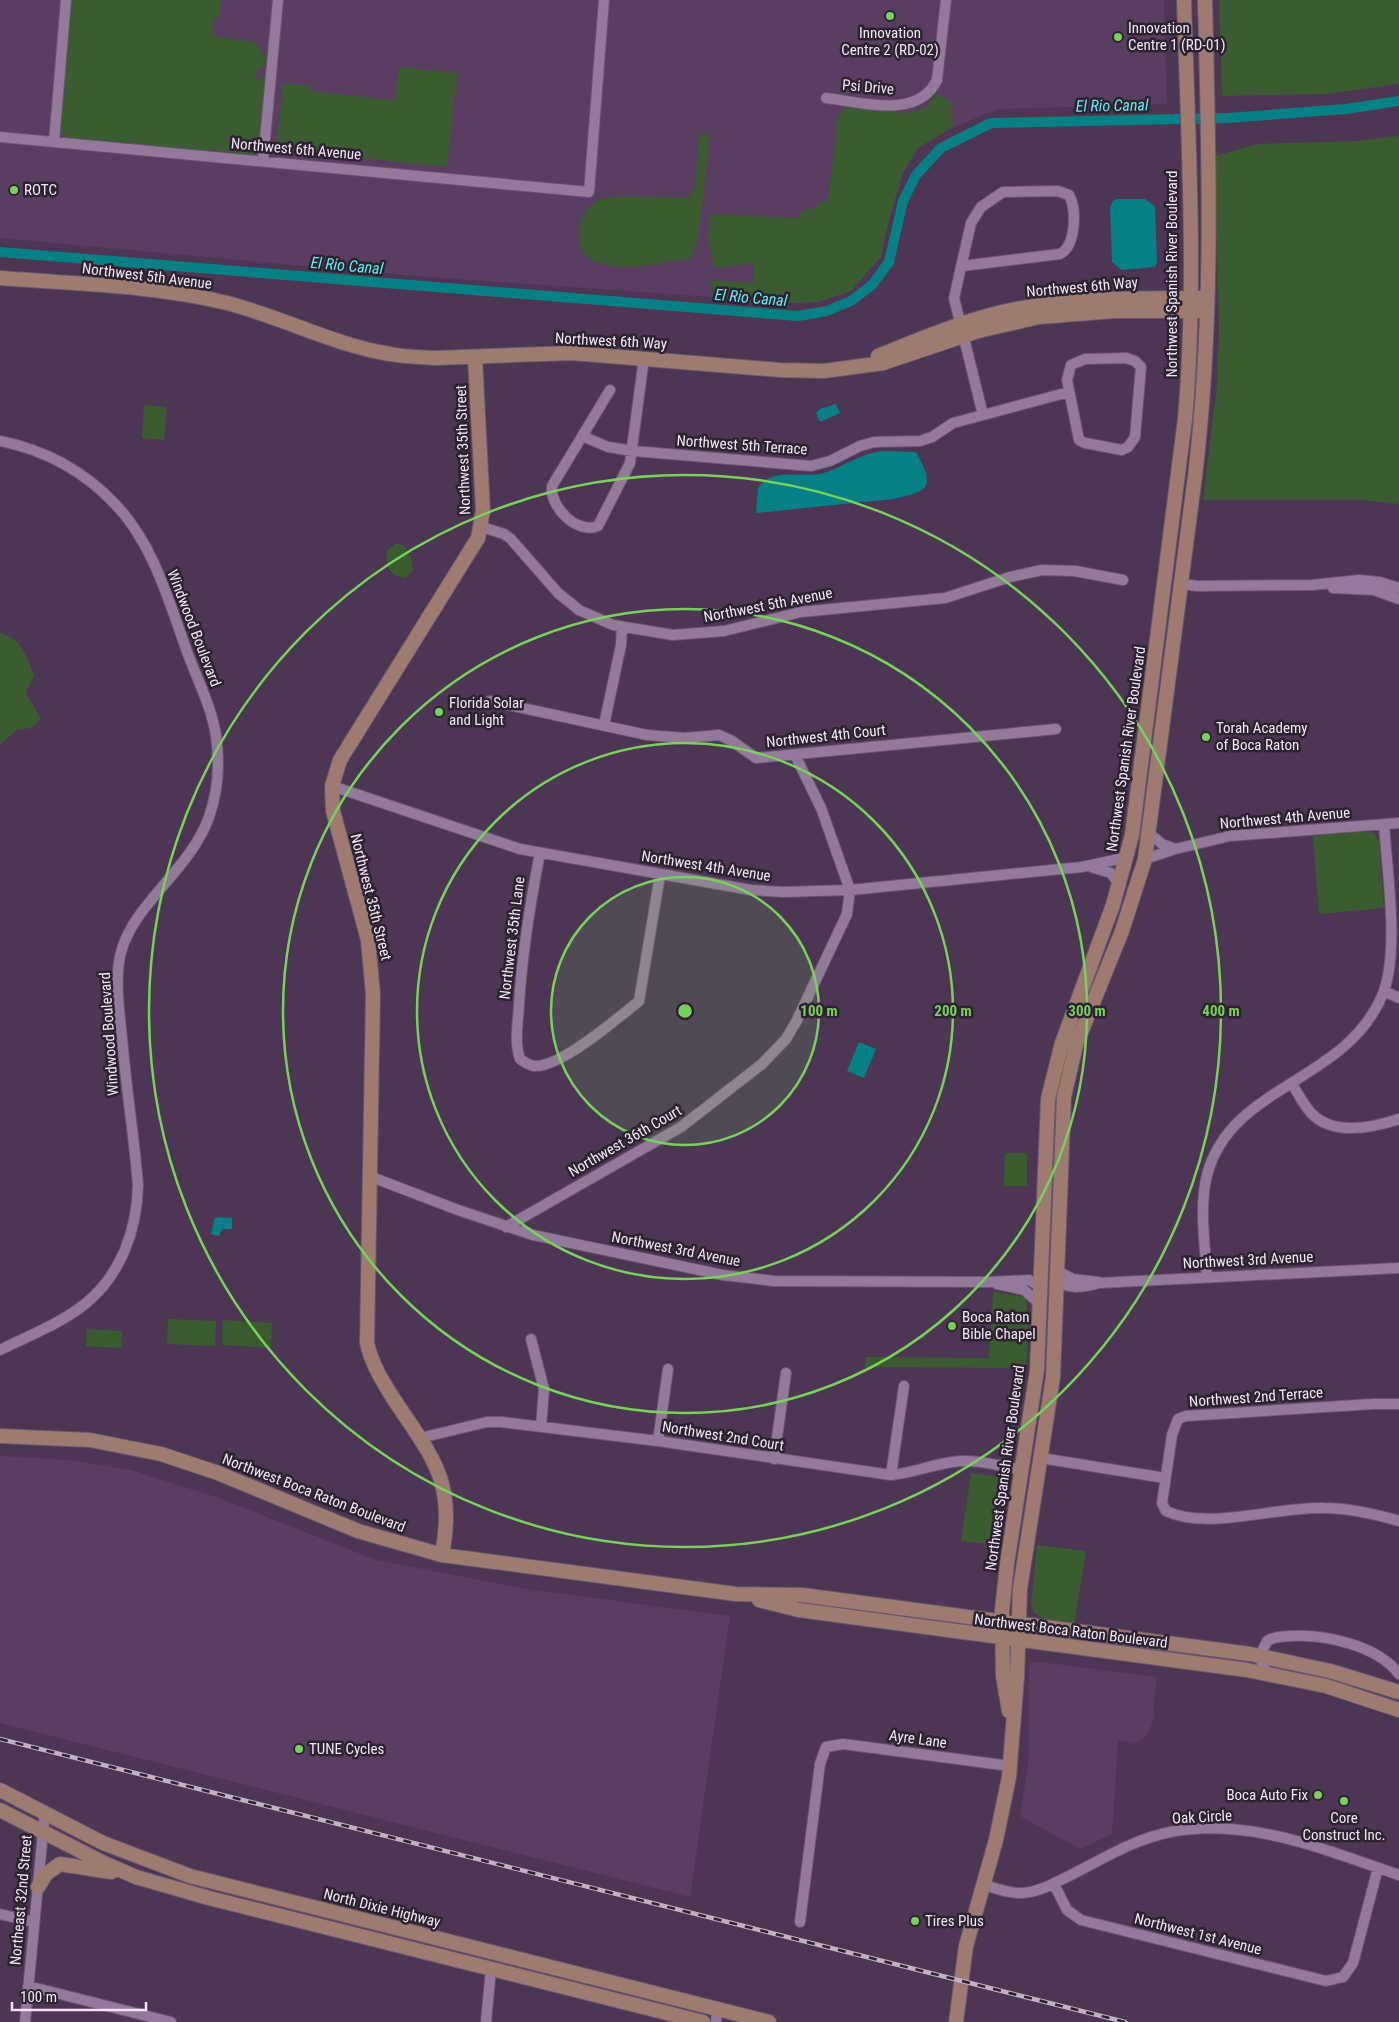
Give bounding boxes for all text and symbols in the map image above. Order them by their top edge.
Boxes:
marker: Innovation Centre 2 (RD-02) [884,10,896,22]
place label: Innovation Centre 1 (RD-01) [1128,19,1226,54]
place label: Innovation Centre 2 (RD-02) [841,24,939,59]
marker: Innovation Centre 1 (RD-01) [1112,31,1124,43]
street label: Psi Drive [841,76,895,98]
water label: El Rio Canal [1075,95,1149,116]
street label: Northwest 6th Avenue [230,134,362,164]
street label: Northwest Spanish River Boulevard [1163,170,1181,378]
place label: ROTC [24,181,57,199]
marker: ROTC [8,184,20,196]
water label: El Rio Canal [310,253,385,278]
street label: Northwest 5th Avenue [81,259,213,293]
street label: Northwest 6th Way [1025,273,1139,301]
water label: El Rio Canal [714,285,789,310]
street label: Northwest 6th Way [555,329,667,353]
street label: Northwest 35th Street [452,385,474,515]
street label: Northwest 5th Terrace [676,431,808,459]
street label: Windwood Boulevard [163,567,225,689]
street label: Northwest 5th Avenue [702,584,834,626]
street label: Northwest Spanish River Boulevard [1103,645,1149,853]
place label: Florida Solar and Light [449,694,524,729]
marker: Florida Solar and Light [433,706,445,718]
place label: Torah Academy of Boca Raton [1216,719,1308,754]
street label: Northwest 4th Court [765,721,887,751]
marker: Torah Academy of Boca Raton [1200,731,1212,743]
street label: Northwest 4th Avenue [1219,803,1351,833]
street label: Northwest 35th Street [347,832,395,962]
street label: Northwest 4th Avenue [640,847,772,885]
street label: Northwest 35th Lane [496,876,528,1000]
street label: Windwood Boulevard [96,972,122,1096]
centre of rings [676,1002,694,1020]
text: 100 m [800,1002,838,1020]
text: 200 m [934,1002,972,1020]
text: 300 m [1068,1002,1106,1020]
text: 400 m [1202,1002,1240,1020]
street label: Northwest 36th Court [565,1101,685,1181]
street label: Northwest 3rd Avenue [610,1228,742,1270]
street label: Northwest 3rd Avenue [1182,1248,1314,1272]
place label: Boca Raton Bible Chapel [962,1308,1036,1343]
marker: Boca Raton Bible Chapel [946,1320,958,1332]
street label: Northwest Spanish River Boulevard [982,1364,1028,1572]
street label: Northwest 2nd Terrace [1188,1383,1324,1411]
street label: Northwest 2nd Court [661,1417,785,1455]
street label: Northwest Boca Raton Boulevard [220,1450,408,1536]
street label: Northwest Boca Raton Boulevard [973,1610,1169,1652]
street label: Ayre Lane [888,1726,948,1752]
place label: TUNE Cycles [309,1740,384,1758]
marker: TUNE Cycles [293,1743,305,1755]
place label: Boca Auto Fix [1226,1786,1308,1804]
marker: Boca Auto Fix [1312,1789,1324,1801]
marker: Core Construct Inc. [1338,1795,1350,1807]
street label: Oak Circle [1171,1806,1233,1828]
place label: Core Construct Inc. [1302,1809,1386,1844]
street label: Northeast 32nd Street [6,1834,36,1966]
street label: North Dixie Highway [322,1885,442,1931]
street label: Northwest 1st Avenue [1133,1910,1263,1958]
place label: Tires Plus [925,1912,984,1930]
marker: Tires Plus [909,1915,921,1927]
scale bar [12,1980,146,2012]
text: 100 m [20,1988,57,2006]

